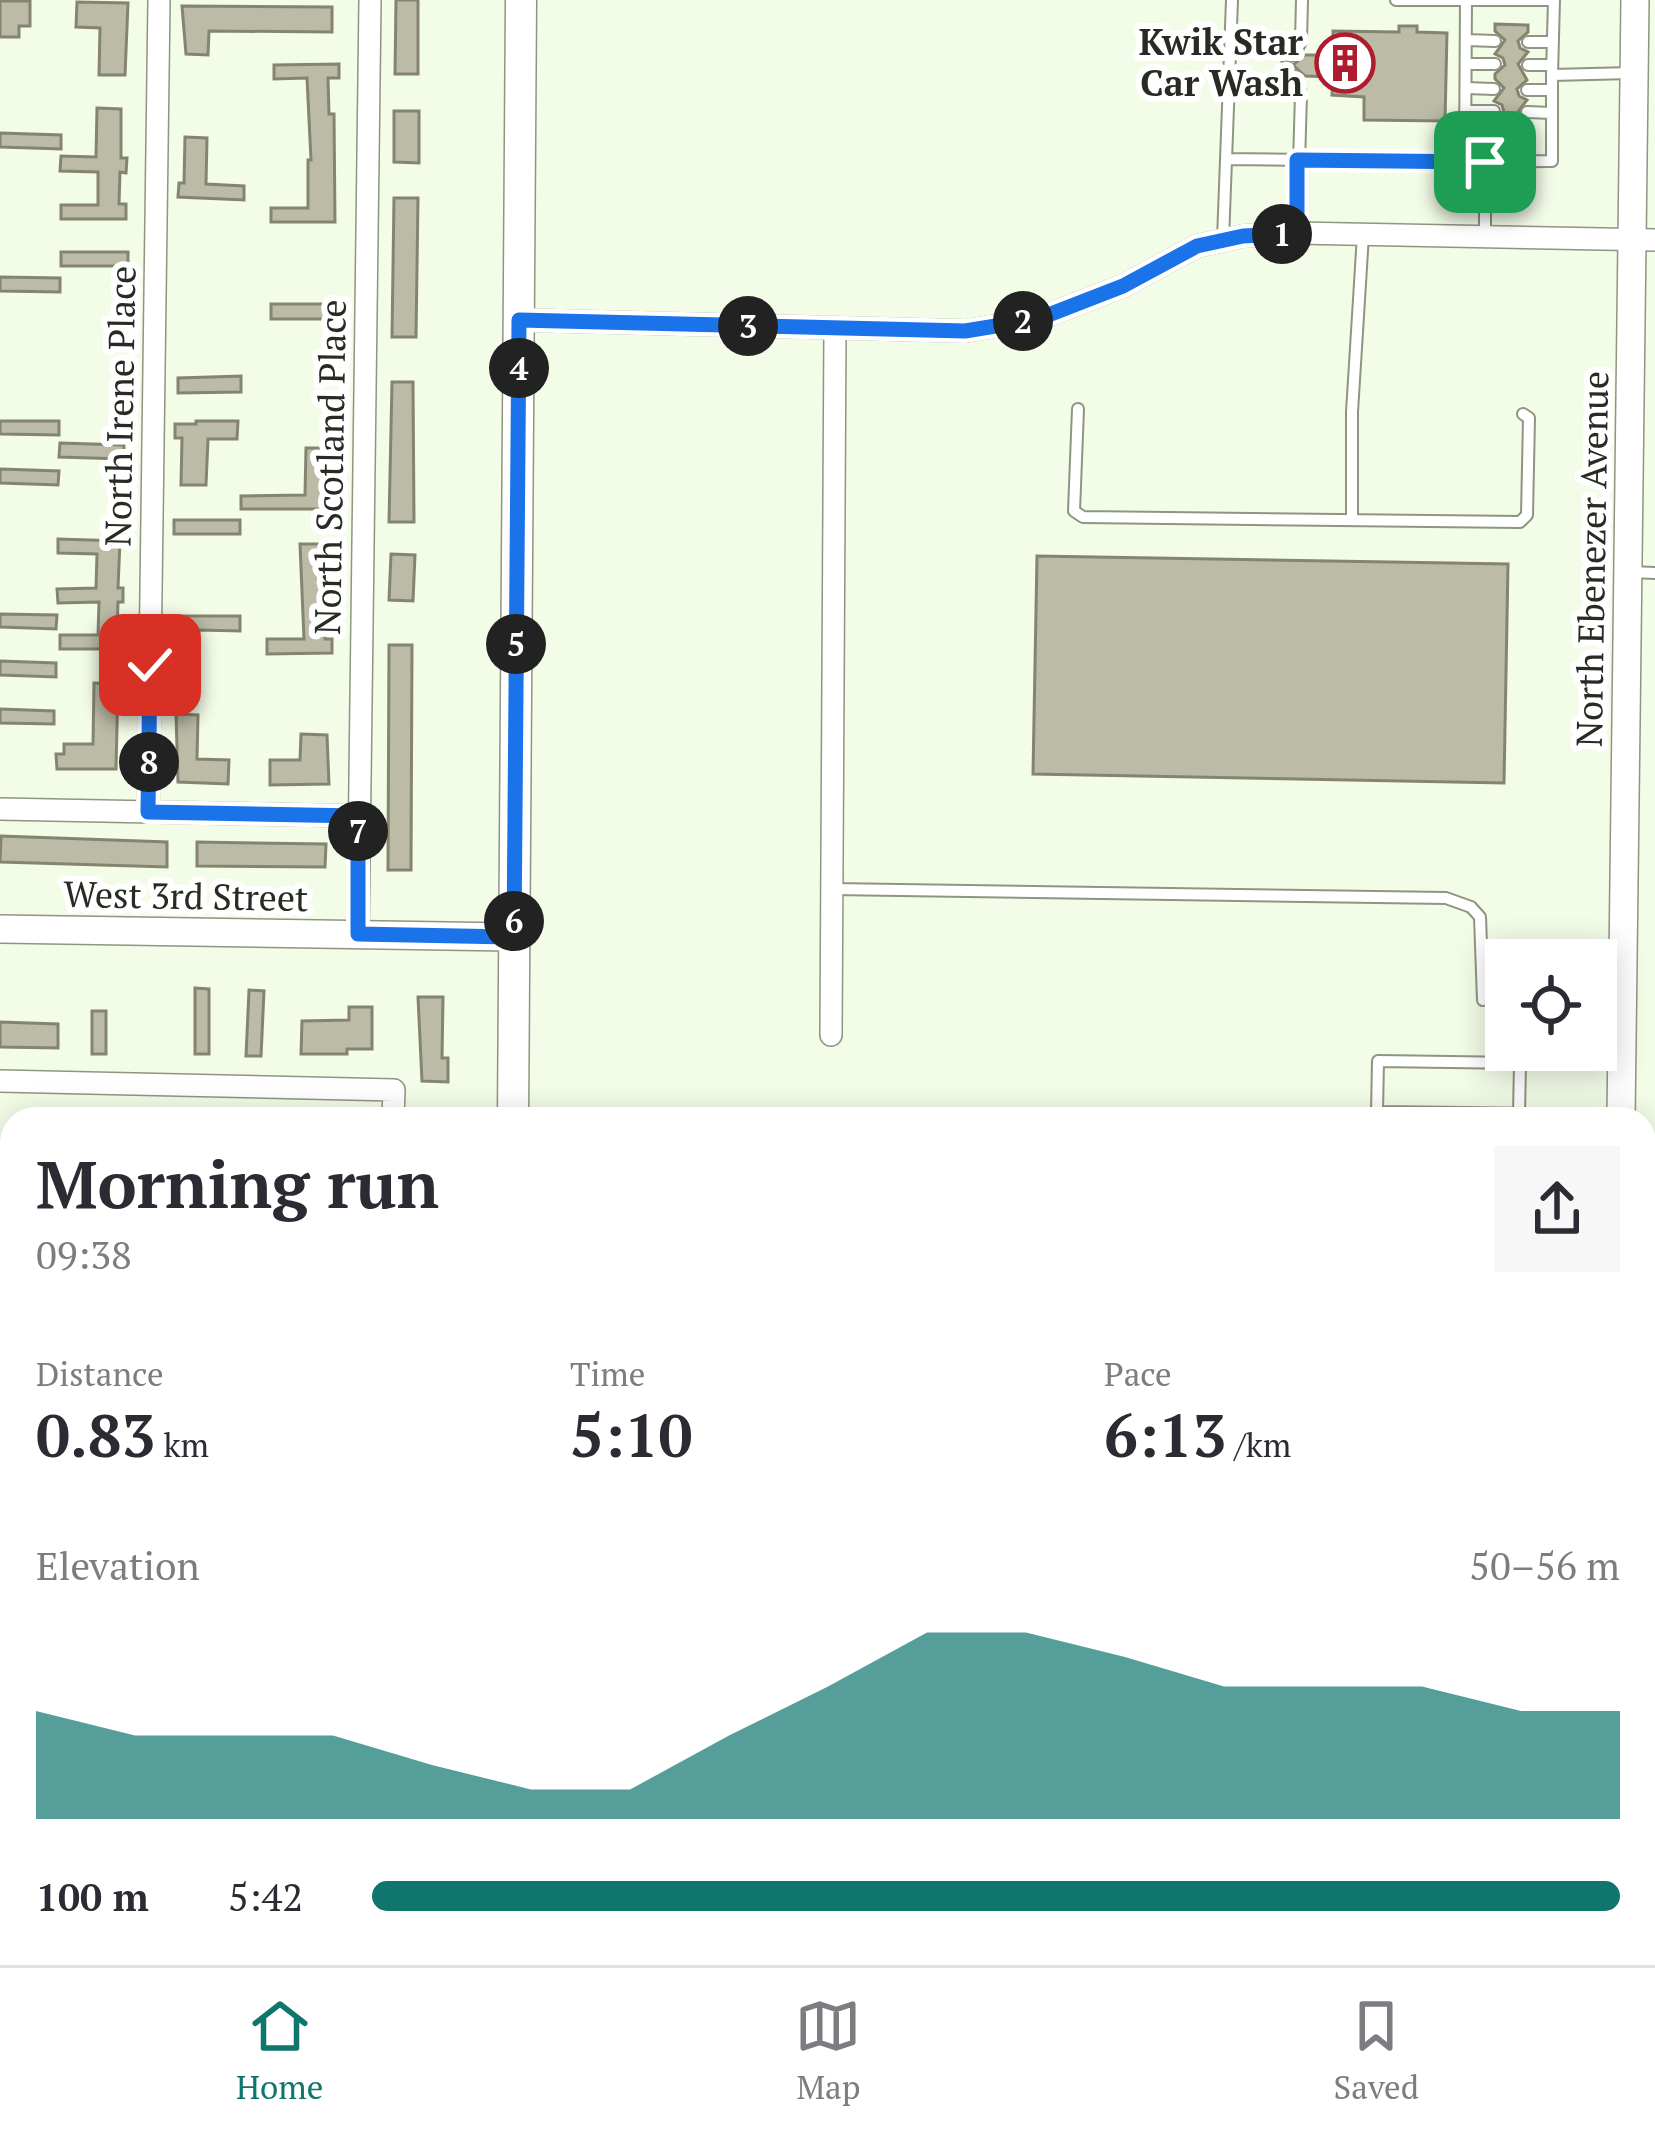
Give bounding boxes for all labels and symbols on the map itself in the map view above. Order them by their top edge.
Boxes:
place label: Kwik Star Car Wash [1139,18,1303,106]
building icon: Kwik Star Car Wash [1314,32,1376,94]
pin [1434,111,1536,213]
pin: 1 [1252,204,1312,264]
street label: North Irene Place [94,265,145,547]
pin: 2 [993,291,1053,351]
pin: 3 [718,296,778,356]
street label: North Scotland Place [303,299,356,635]
pin: 4 [489,338,549,398]
street label: North Ebenezer Avenue [1565,371,1618,747]
pin [99,614,201,716]
pin: 5 [486,614,546,674]
pin: 8 [119,732,179,792]
pin: 7 [328,801,388,861]
street label: West 3rd Street [63,870,309,921]
pin: 6 [484,891,544,951]

